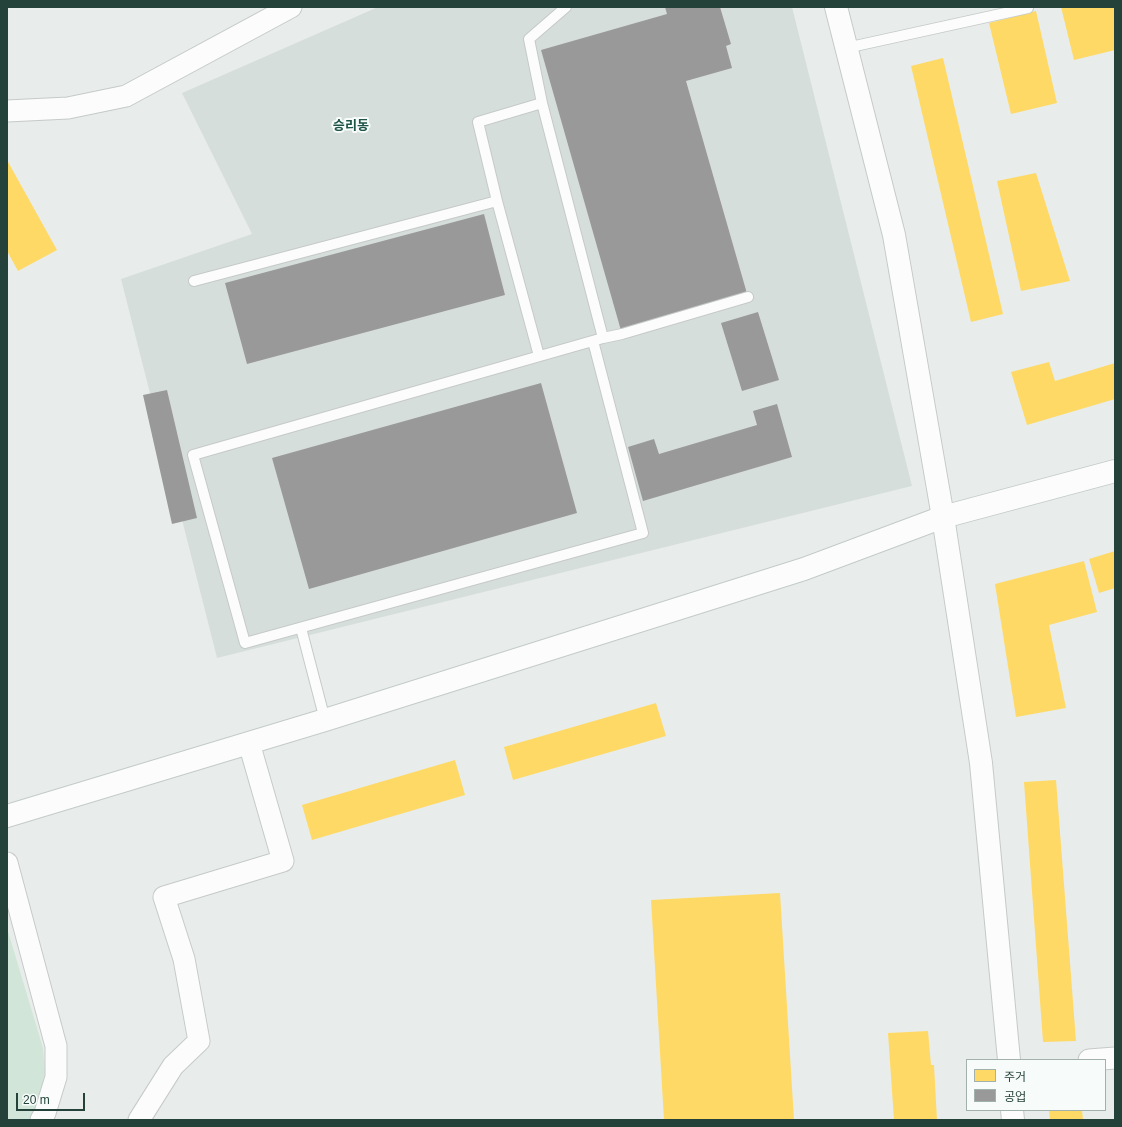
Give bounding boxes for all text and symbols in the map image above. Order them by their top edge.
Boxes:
district label: 승리동 [333,118,369,134]
legend [966,1059,1106,1111]
text: 주거 [1004,1070,1026,1084]
scale bar [18,1085,87,1111]
text: 공업 [1004,1090,1026,1104]
text: 20 m [23,1093,50,1107]

